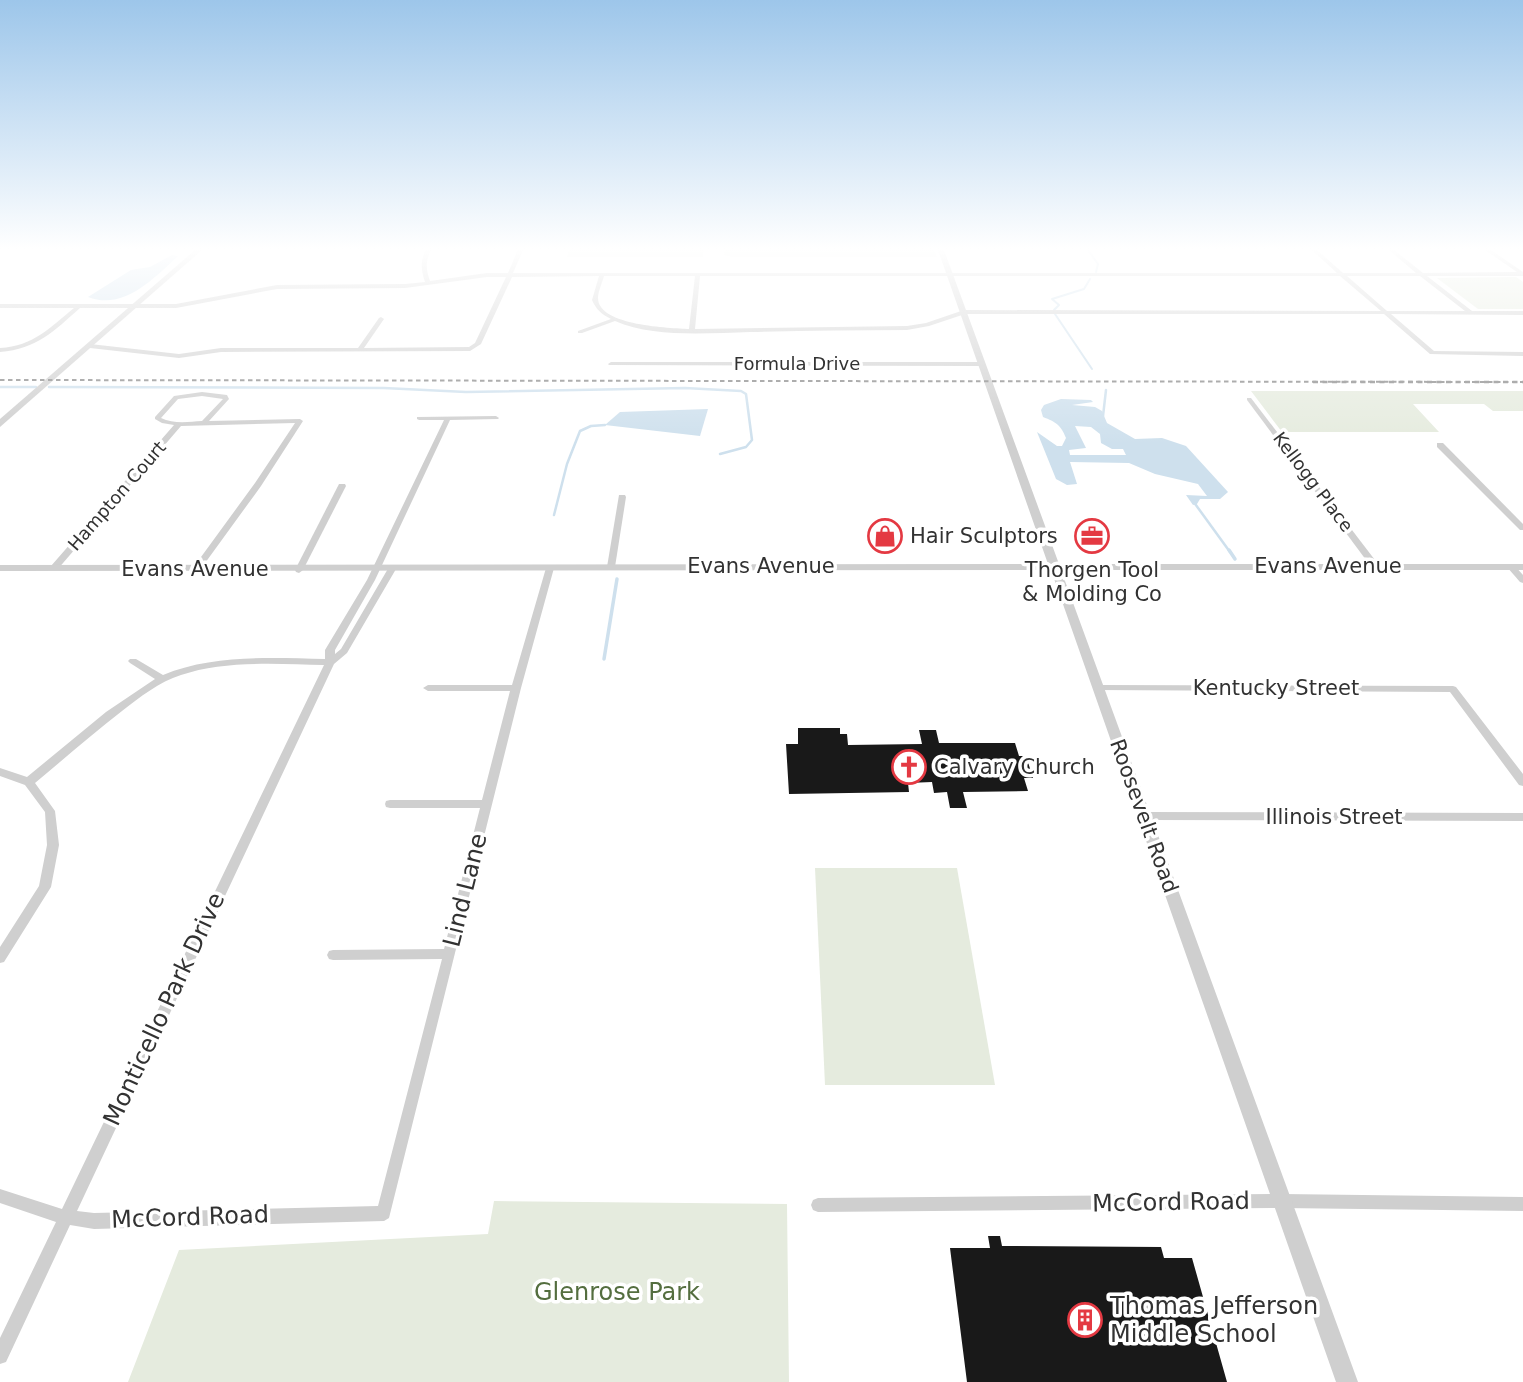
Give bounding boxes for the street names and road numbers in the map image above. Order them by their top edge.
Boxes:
street label: Formula Drive [734,353,860,374]
street label: Kellogg Place [1269,428,1358,536]
street label: Hampton Court [63,437,170,555]
street label: Evans Avenue [687,554,835,578]
street label: Evans Avenue [1254,554,1402,578]
street label: Evans Avenue [121,557,269,581]
street label: Kentucky Street [1193,676,1359,700]
street label: Roosevelt Road [1105,736,1183,896]
street label: Illinois Street [1265,805,1403,829]
street label: Lind Lane [437,830,493,950]
street label: Monticello Park Drive [98,888,230,1130]
street label: McCord Road [1092,1187,1250,1217]
street label: McCord Road [111,1200,269,1234]

